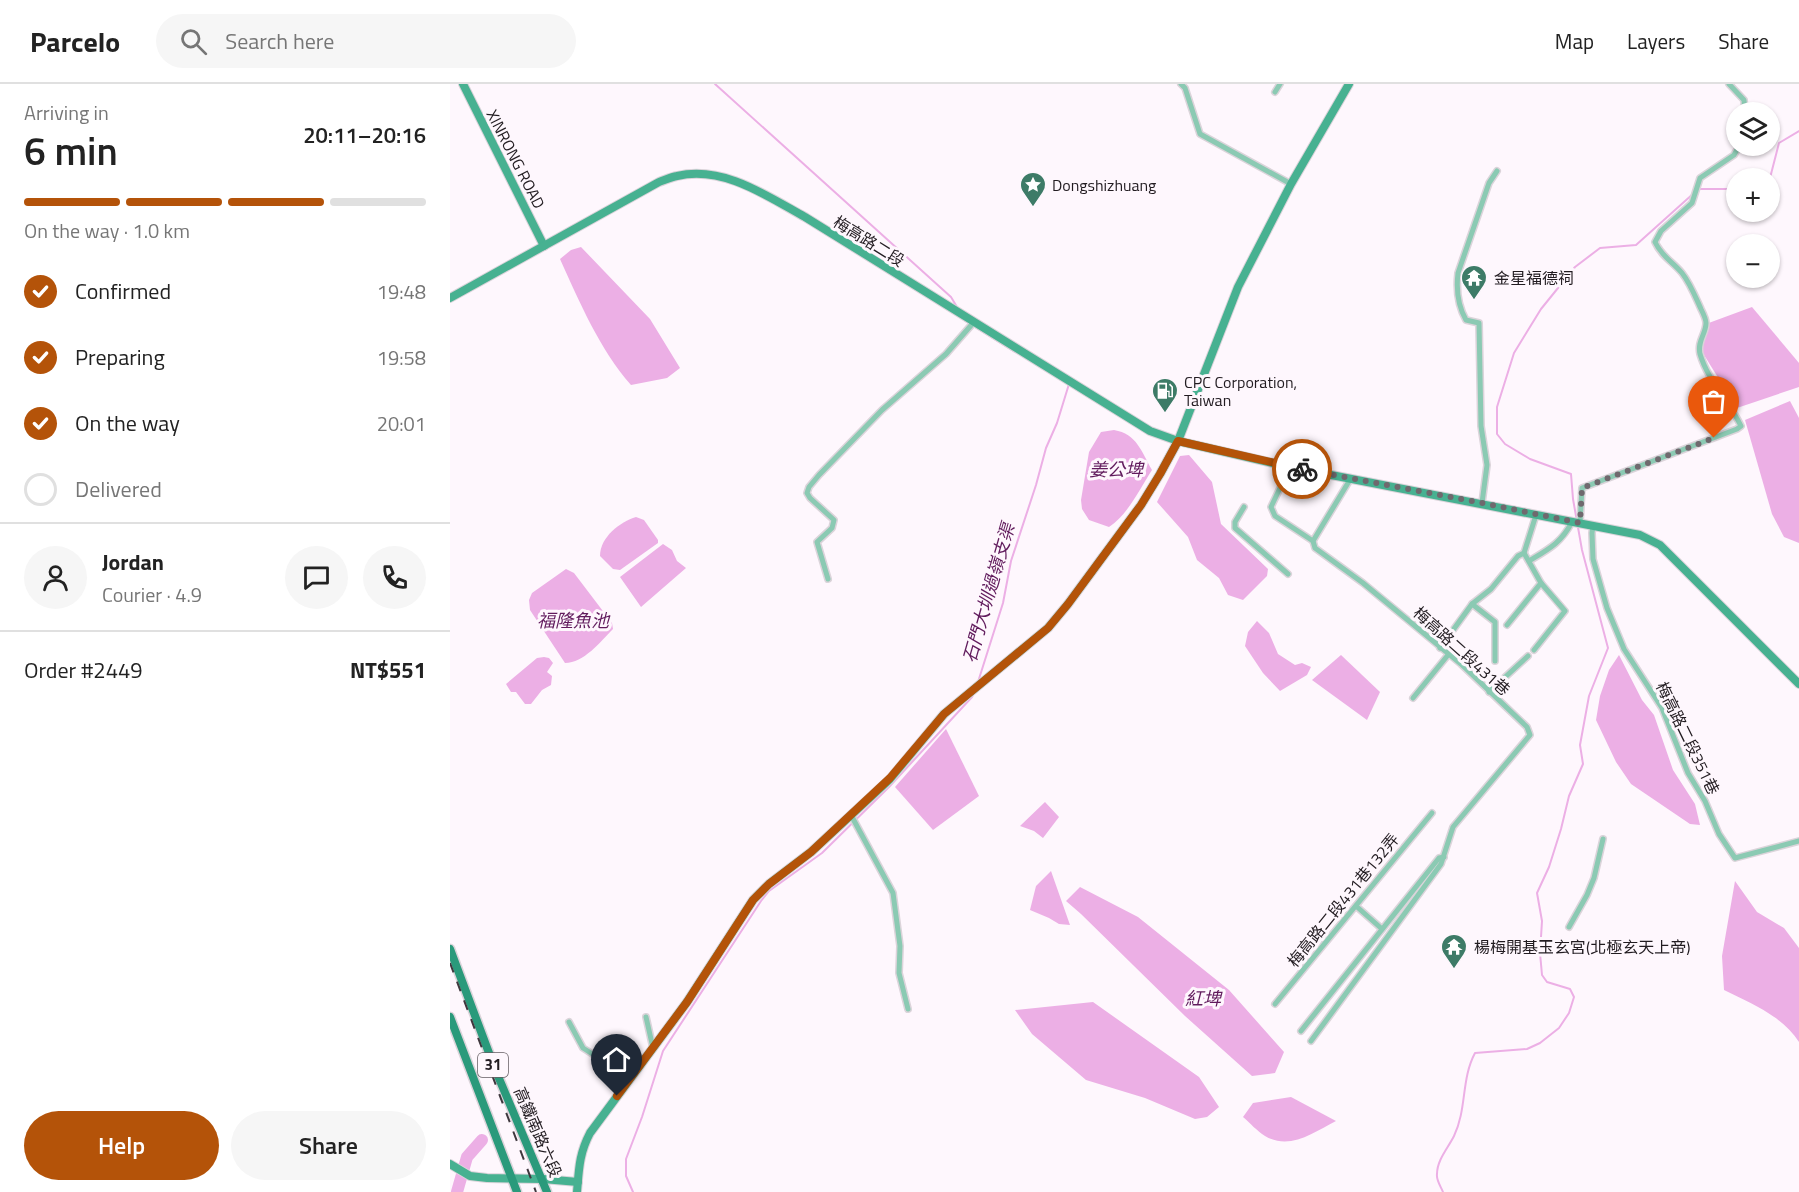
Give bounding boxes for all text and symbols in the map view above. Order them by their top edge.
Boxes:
search box [156,14,576,68]
text: Parcelo [30,20,120,63]
text: Search here [225,24,334,58]
icon: search [177,25,210,58]
text: Map [1555,25,1594,57]
text: Layers [1627,25,1685,57]
text: Share [1718,25,1769,57]
text: Arriving in [24,97,109,128]
map controls [1726,102,1780,288]
button: layers [1726,102,1780,156]
street label: XINRONG ROAD [481,105,551,213]
text: 20:11–20:16 [303,118,426,152]
text: 6 min [24,121,118,180]
button: + [1726,168,1780,222]
place icon: Dongshizhuang [1018,170,1048,208]
place label: Dongshizhuang [1052,173,1156,197]
street label: 梅高路二段 [829,210,909,272]
text: On the way · 1.0 km [24,215,190,246]
button: − [1726,234,1780,288]
temple icon: 金星福德祠 [1459,263,1489,301]
place label: 金星福德祠 [1494,266,1574,290]
text: Confirmed [75,274,171,308]
icon: check [24,275,57,308]
text: 19:48 [377,276,426,307]
text: Preparing [75,340,165,374]
icon: check [24,341,57,374]
text: 19:58 [377,342,426,373]
place label: CPC Corporation, Taiwan [1184,370,1297,412]
fuel station icon: CPC Corporation, Taiwan [1150,376,1180,414]
pin [1688,376,1739,438]
icon: bag [1697,385,1730,418]
text: On the way [75,406,180,440]
icon: check [24,407,57,440]
text: 20:01 [377,408,426,439]
courier [1272,439,1332,499]
icon: bike [1286,453,1319,486]
water label: 姜公埤 [1089,456,1145,483]
text: Delivered [75,472,162,506]
water label: 石門大圳過嶺支渠 [956,517,1022,666]
text: Jordan [102,545,164,579]
button: person [24,546,87,609]
button: chat [285,546,348,609]
button: phone [363,546,426,609]
text: Courier · 4.9 [102,579,202,610]
street label: 梅高路二段431巷 [1408,601,1516,701]
water label: 福隆魚池 [537,607,611,634]
text: Order #2449 [24,653,143,687]
text: NT$551 [350,653,426,687]
street label: 梅高路二段351巷 [1650,678,1726,798]
street label: 梅高路二段431巷132弄 [1282,828,1404,972]
temple icon: 楊梅開基玉玄宮(北極玄天上帝) [1439,932,1469,970]
place label: 楊梅開基玉玄宮(北極玄天上帝) [1474,935,1690,959]
water label: 紅埤 [1185,985,1223,1012]
pin [591,1034,642,1096]
icon: home [600,1043,633,1076]
road number: 31 [478,1053,508,1077]
street label: 高鐵南路六段 [508,1083,568,1181]
button: Help [24,1111,219,1180]
button: Share [231,1111,426,1180]

